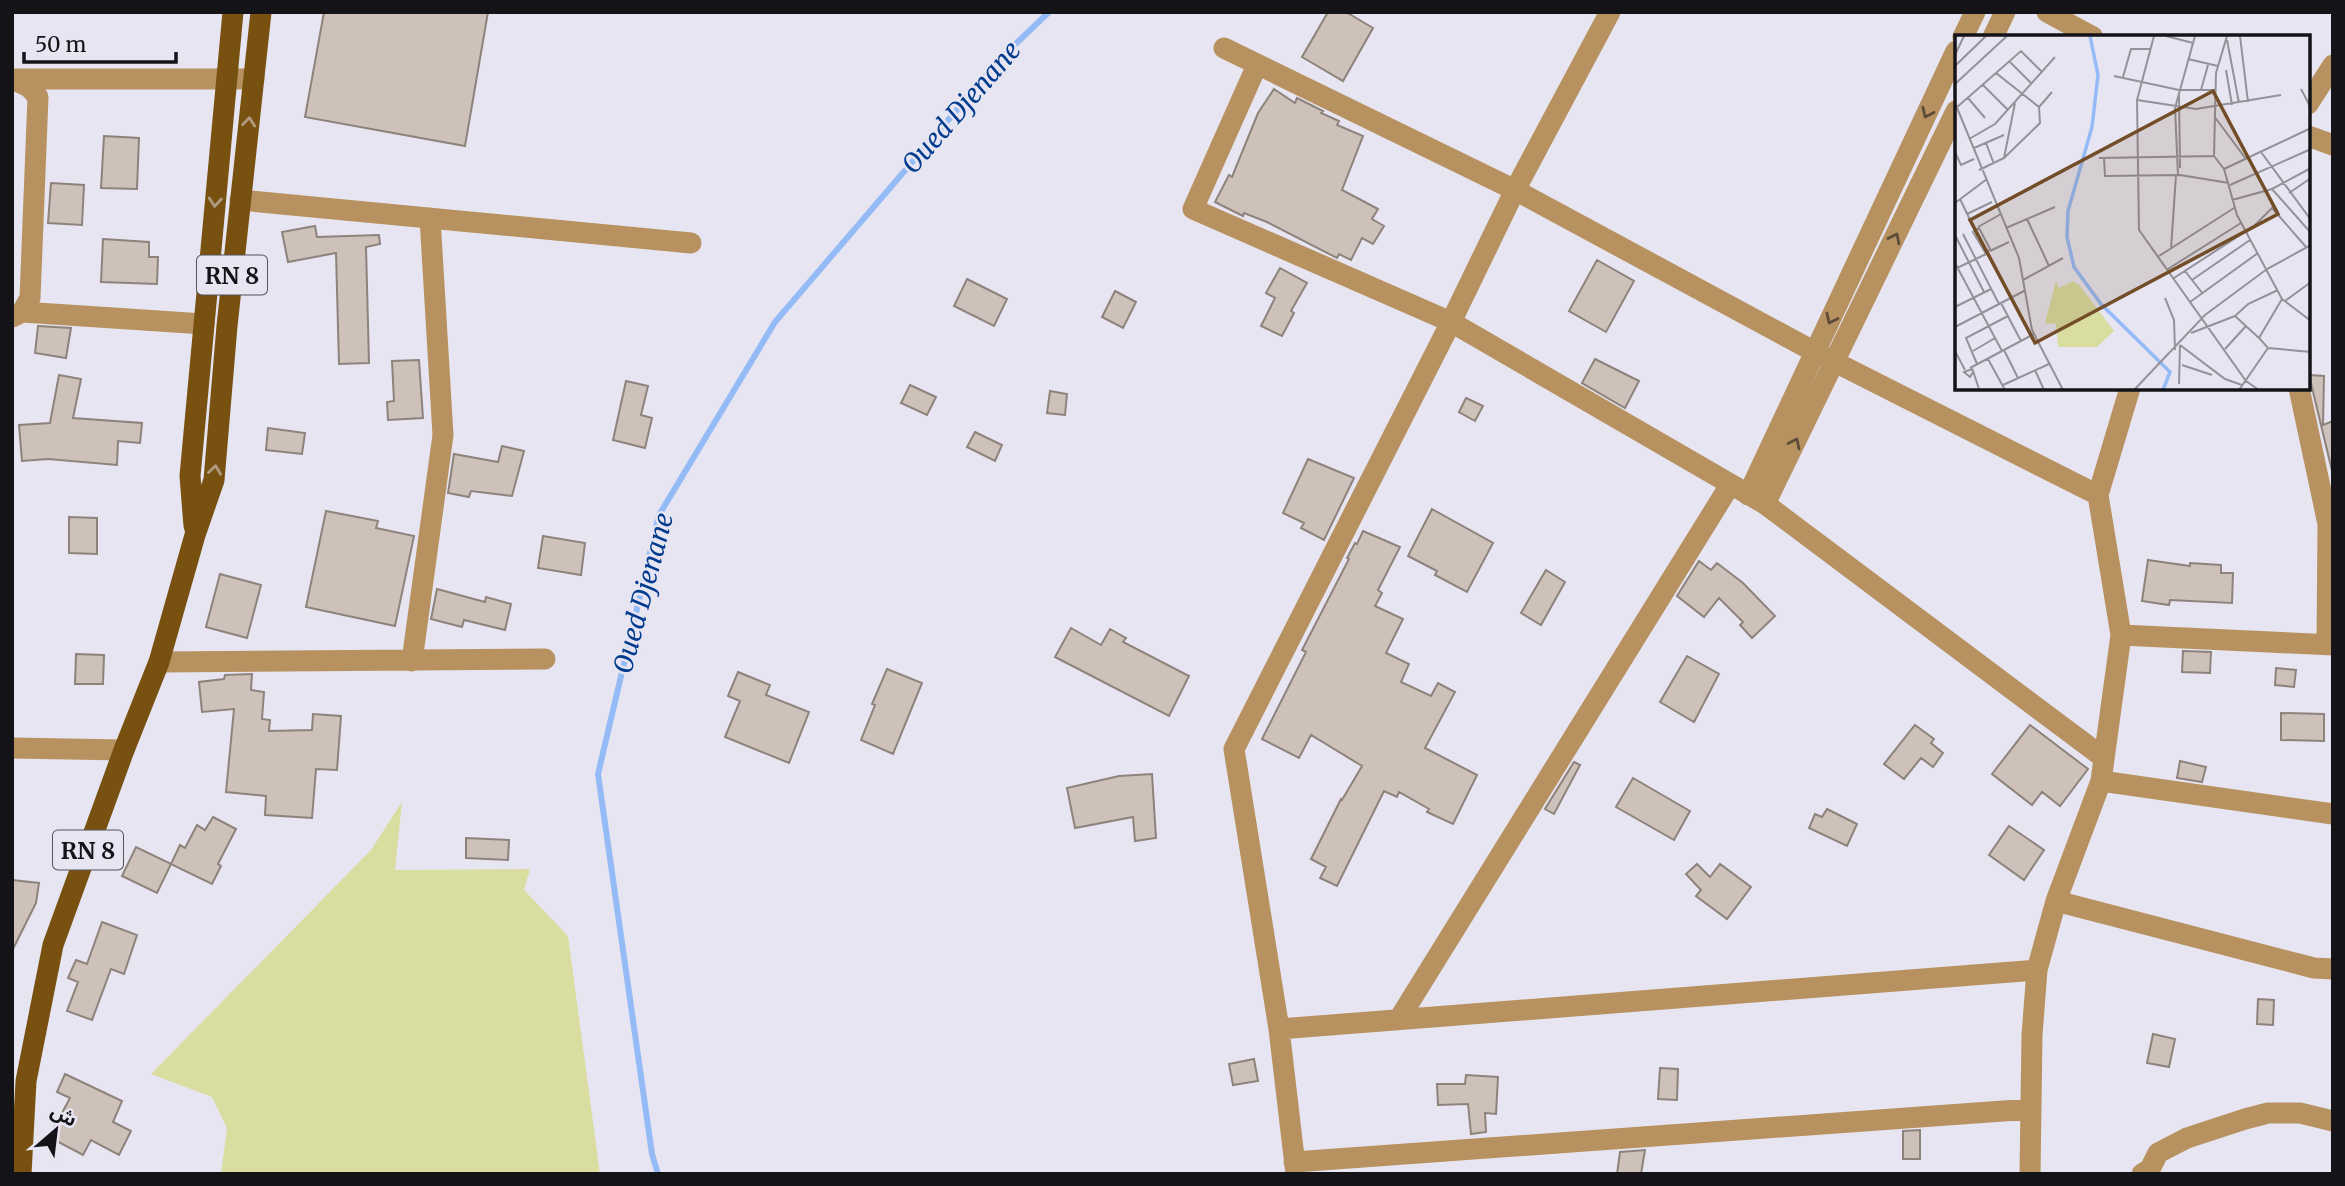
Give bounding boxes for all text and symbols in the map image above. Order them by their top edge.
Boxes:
scale bar [24,21,177,65]
text: 50 m [35,31,86,58]
water label: Oued Djenane [894,34,1028,180]
inset map [1955,35,2310,390]
one-way arrow [1922,106,1936,118]
one-way arrow [241,116,256,127]
one-way arrow [207,196,222,208]
one-way arrow [1886,233,1900,245]
road number: RN 8 [197,256,267,294]
one-way arrow [1825,312,1839,324]
one-way arrow [1787,438,1801,450]
one-way arrow [207,464,222,476]
water label: Oued Djenane [606,509,680,677]
road number: RN 8 [53,830,123,870]
north arrow [21,1095,91,1165]
text: ش [47,1098,81,1132]

